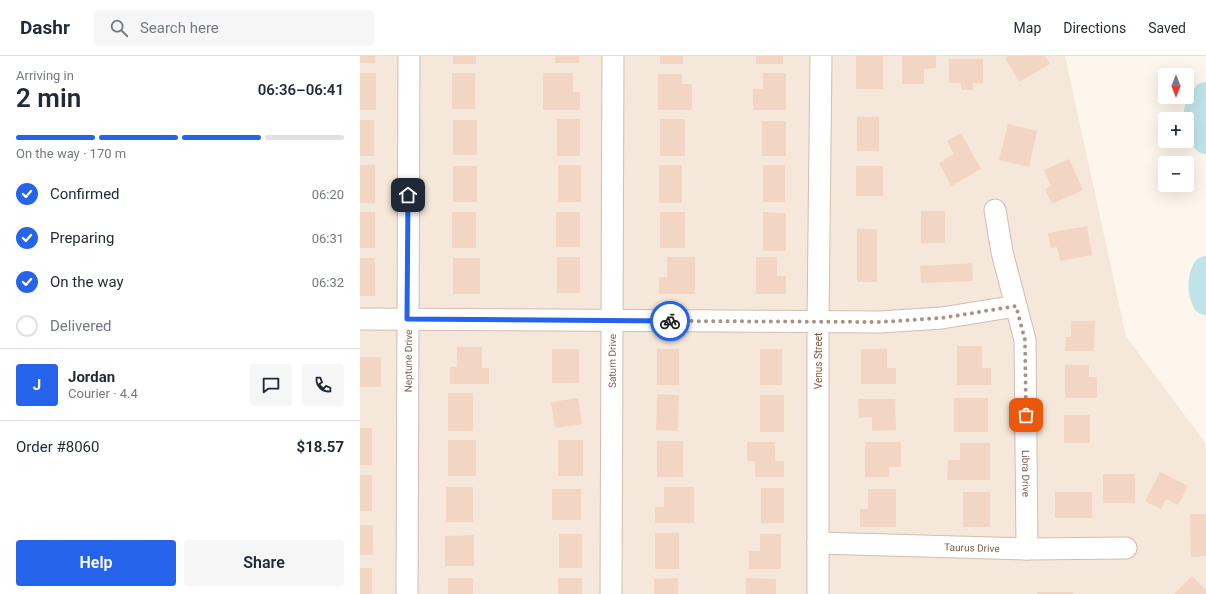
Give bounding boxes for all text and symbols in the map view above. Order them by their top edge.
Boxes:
search box [94,10,374,46]
text: Dashr [20,16,70,39]
icon: search [108,17,130,39]
text: Search here [140,19,219,37]
text: Map [1014,20,1041,36]
text: Directions [1063,20,1126,36]
text: Saved [1148,20,1186,36]
text: Arriving in [16,68,74,83]
north arrow [1158,68,1194,104]
map controls [1158,68,1194,192]
text: 06:36–06:41 [258,81,344,99]
text: 2 min [16,83,81,113]
button: + [1158,112,1194,148]
text: On the way · 170 m [16,146,126,161]
button: − [1158,156,1194,192]
pin [391,178,425,212]
icon: check [16,183,38,205]
icon: home [397,184,419,206]
text: Confirmed [50,185,120,203]
text: 06:20 [312,187,344,202]
icon: check [16,227,38,249]
text: Preparing [50,229,114,247]
text: 06:31 [312,231,344,246]
icon: check [16,271,38,293]
text: On the way [50,273,124,291]
text: 06:32 [312,275,344,290]
courier [650,301,690,341]
icon: bike [659,310,681,332]
text: Delivered [50,317,112,335]
street label: Neptune Drive [402,330,413,392]
street label: Venus Street [813,333,824,389]
street label: Saturn Drive [606,334,617,388]
button: chat [250,364,292,406]
button: phone [302,364,344,406]
text: Jordan [68,368,115,386]
text: J [33,376,41,394]
text: Courier · 4.4 [68,386,138,401]
pin [1009,398,1043,432]
icon: bag [1015,404,1037,426]
text: Order #8060 [16,438,99,456]
text: $18.57 [297,438,344,456]
street label: Libra Drive [1021,450,1032,497]
button: Help [16,540,176,586]
button: Share [184,540,344,586]
street label: Taurus Drive [944,541,1000,554]

